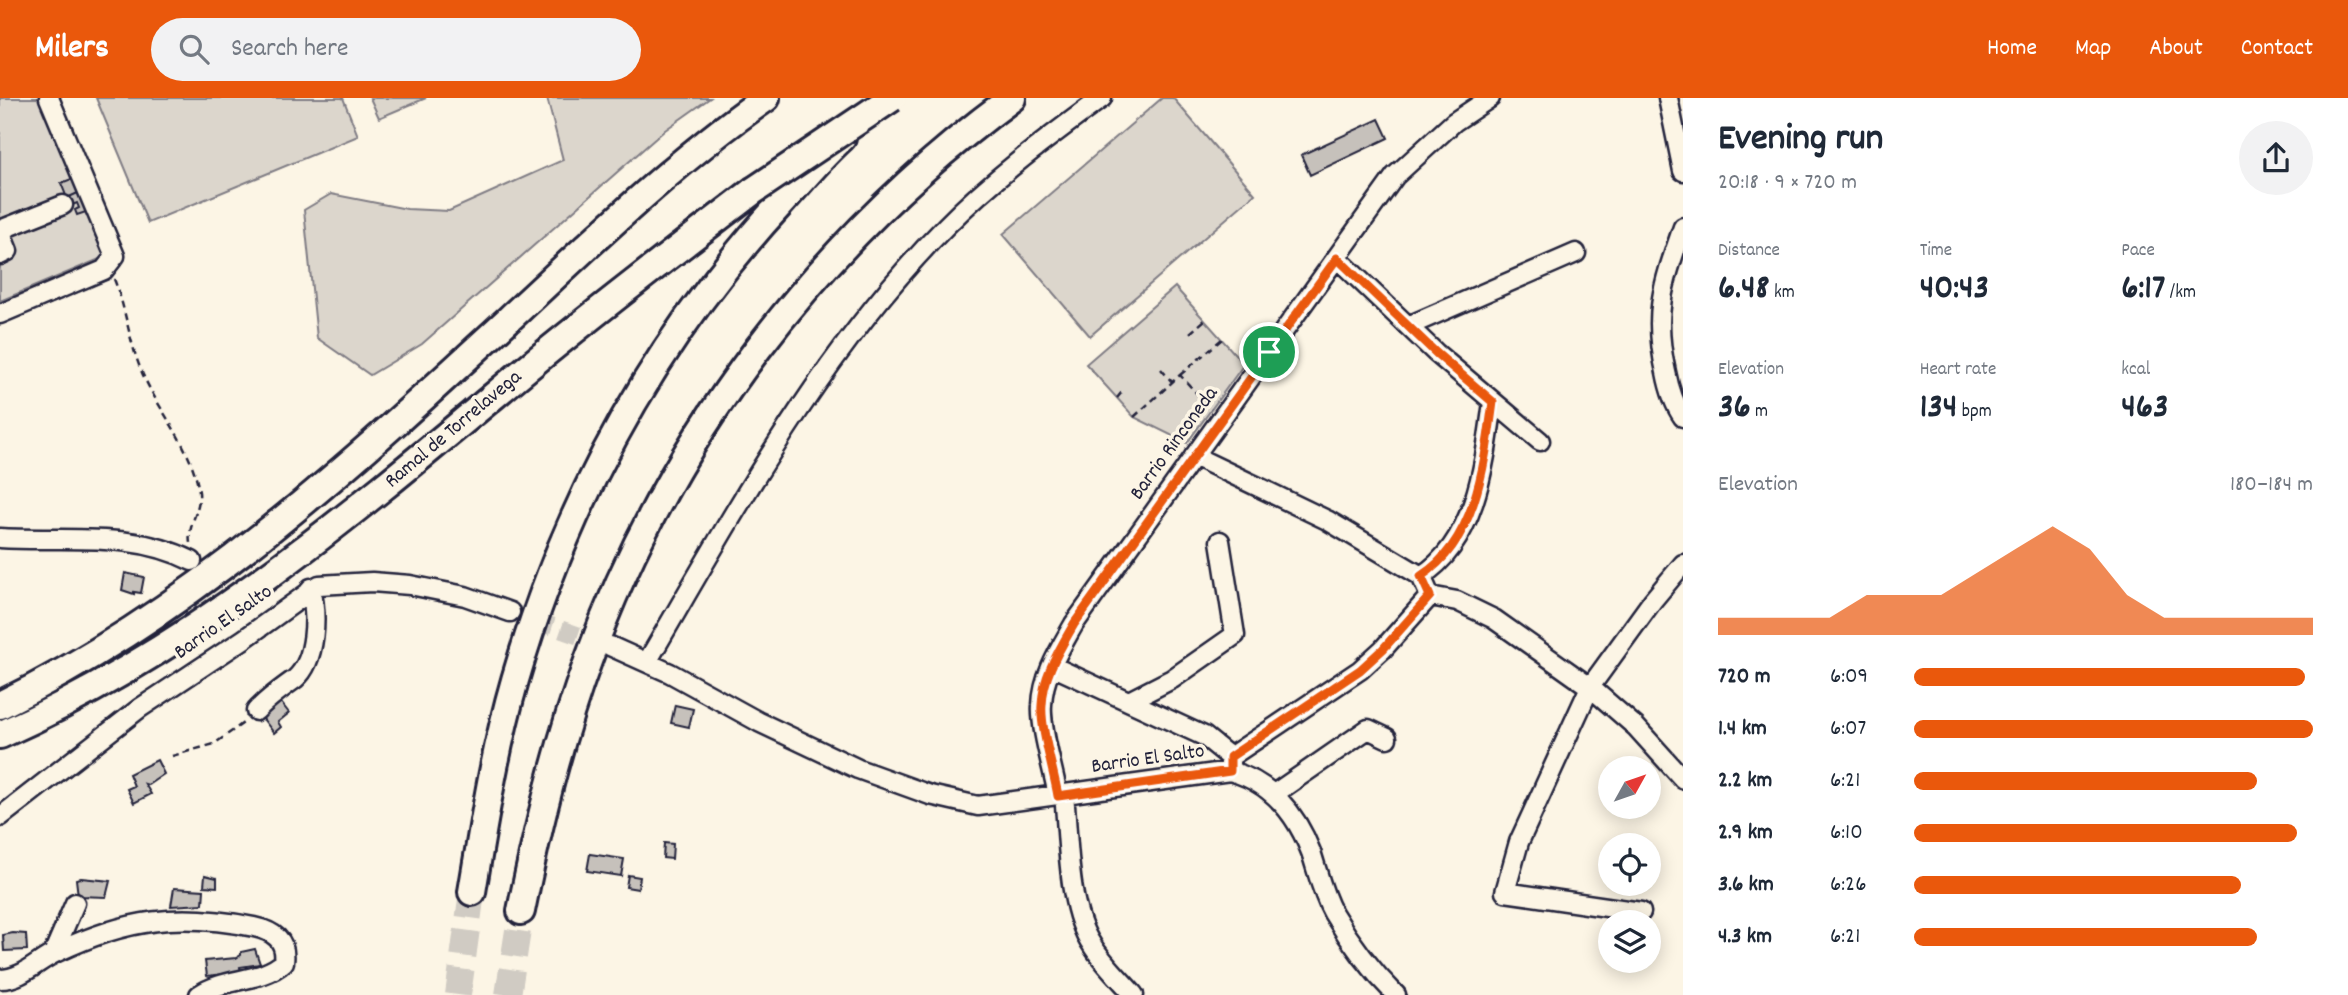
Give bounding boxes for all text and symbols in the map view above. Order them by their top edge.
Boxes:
search box [151,18,641,81]
text: Milers [35,26,109,73]
icon: search [175,30,213,68]
text: Search here [231,31,348,68]
text: Home [1987,32,2037,66]
text: Map [2075,32,2111,66]
text: About [2149,32,2203,66]
text: Contact [2241,32,2313,66]
text: Evening run [1718,113,1883,168]
button: share [2239,121,2313,195]
text: 20:18 · 9 × 720 m [1718,167,1857,200]
text: Distance [1718,238,1780,265]
text: Time [1920,238,1952,265]
text: Pace [2121,238,2155,265]
text: 6.48 [1718,265,1770,315]
text: 40:43 [1920,265,1989,315]
text: 6:17 [2121,265,2165,315]
text: km [1770,280,1795,307]
text: /km [2165,280,2196,307]
pin [1239,322,1299,382]
icon: arrive [1250,333,1288,371]
text: Elevation [1718,357,1784,384]
text: Heart rate [1920,357,1996,384]
text: kcal [2121,357,2150,384]
street label: Ramal de Torrelavega [379,363,530,496]
street label: Barrio Rinconeda [1124,380,1227,507]
text: 36 [1718,384,1751,434]
text: 134 [1920,384,1957,434]
text: 463 [2121,384,2169,434]
text: m [1751,399,1768,426]
text: bpm [1957,399,1992,426]
text: Elevation [1718,469,1798,502]
text: 180–184 m [2230,469,2313,502]
street label: Barrio El Salto [169,578,279,668]
text: 720 m [1718,661,1770,694]
text: 6:09 [1830,661,1868,694]
text: 1.4 km [1718,713,1767,746]
text: 6:07 [1830,713,1866,746]
street label: Barrio El Salto [1089,737,1207,783]
north arrow [1598,756,1661,819]
map controls [1598,756,1661,973]
text: 2.2 km [1718,765,1772,798]
text: 6:21 [1830,765,1860,798]
text: 2.9 km [1718,817,1773,850]
text: 6:10 [1830,817,1863,850]
button: locate [1598,833,1661,896]
text: 3.6 km [1718,869,1774,902]
text: 6:26 [1830,869,1866,902]
button: layers [1598,910,1661,973]
text: 4.3 km [1718,921,1772,954]
text: 6:21 [1830,921,1860,954]

